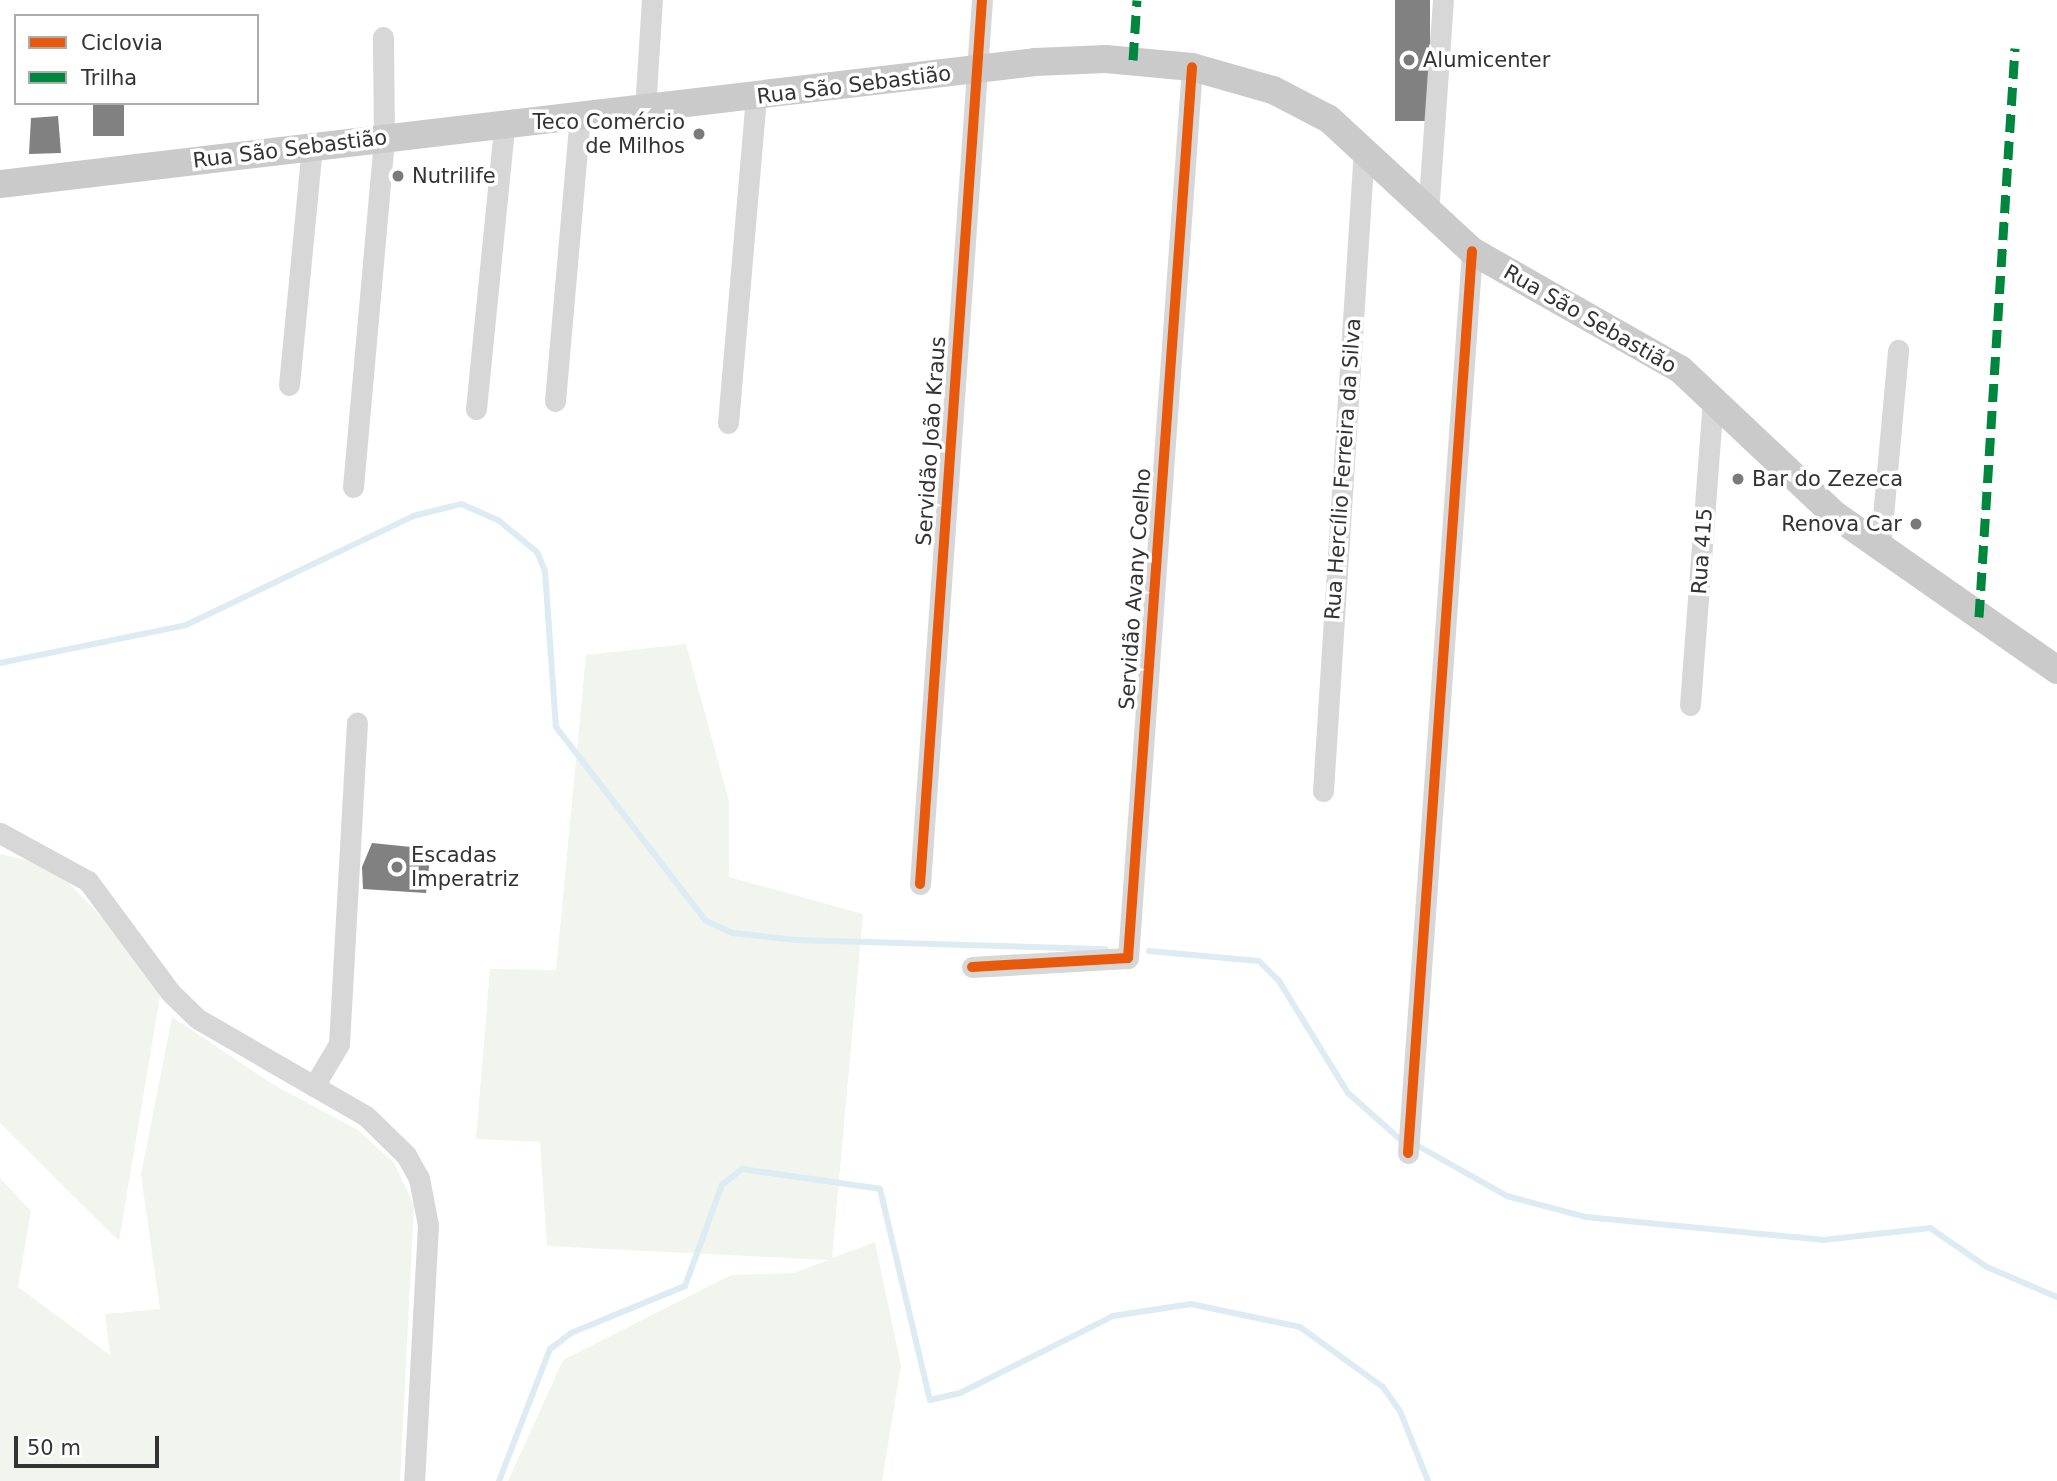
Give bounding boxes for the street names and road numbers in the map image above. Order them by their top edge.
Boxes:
street label: Rua São Sebastião [755,61,953,109]
street label: Rua São Sebastião [191,125,389,173]
street label: Rua São Sebastião [1499,259,1681,379]
street label: Rua Hercílio Ferreira da Silva [1320,317,1366,621]
street label: Servidão João Kraus [911,335,951,547]
street label: Servidão Avany Coelho [1114,467,1156,711]
street label: Rua 415 [1686,507,1718,595]

